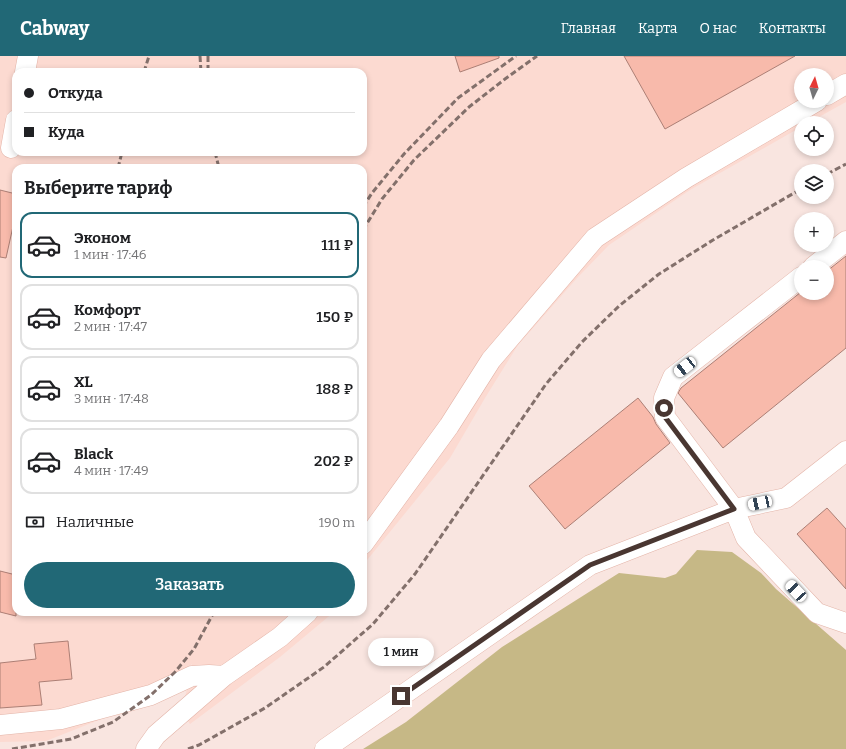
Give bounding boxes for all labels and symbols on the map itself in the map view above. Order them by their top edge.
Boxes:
north arrow [794,68,834,108]
car [672,355,698,379]
route start [655,399,673,417]
car [747,495,773,511]
car [783,578,809,604]
callout: 1 мин [368,638,434,666]
route end [392,687,410,705]

